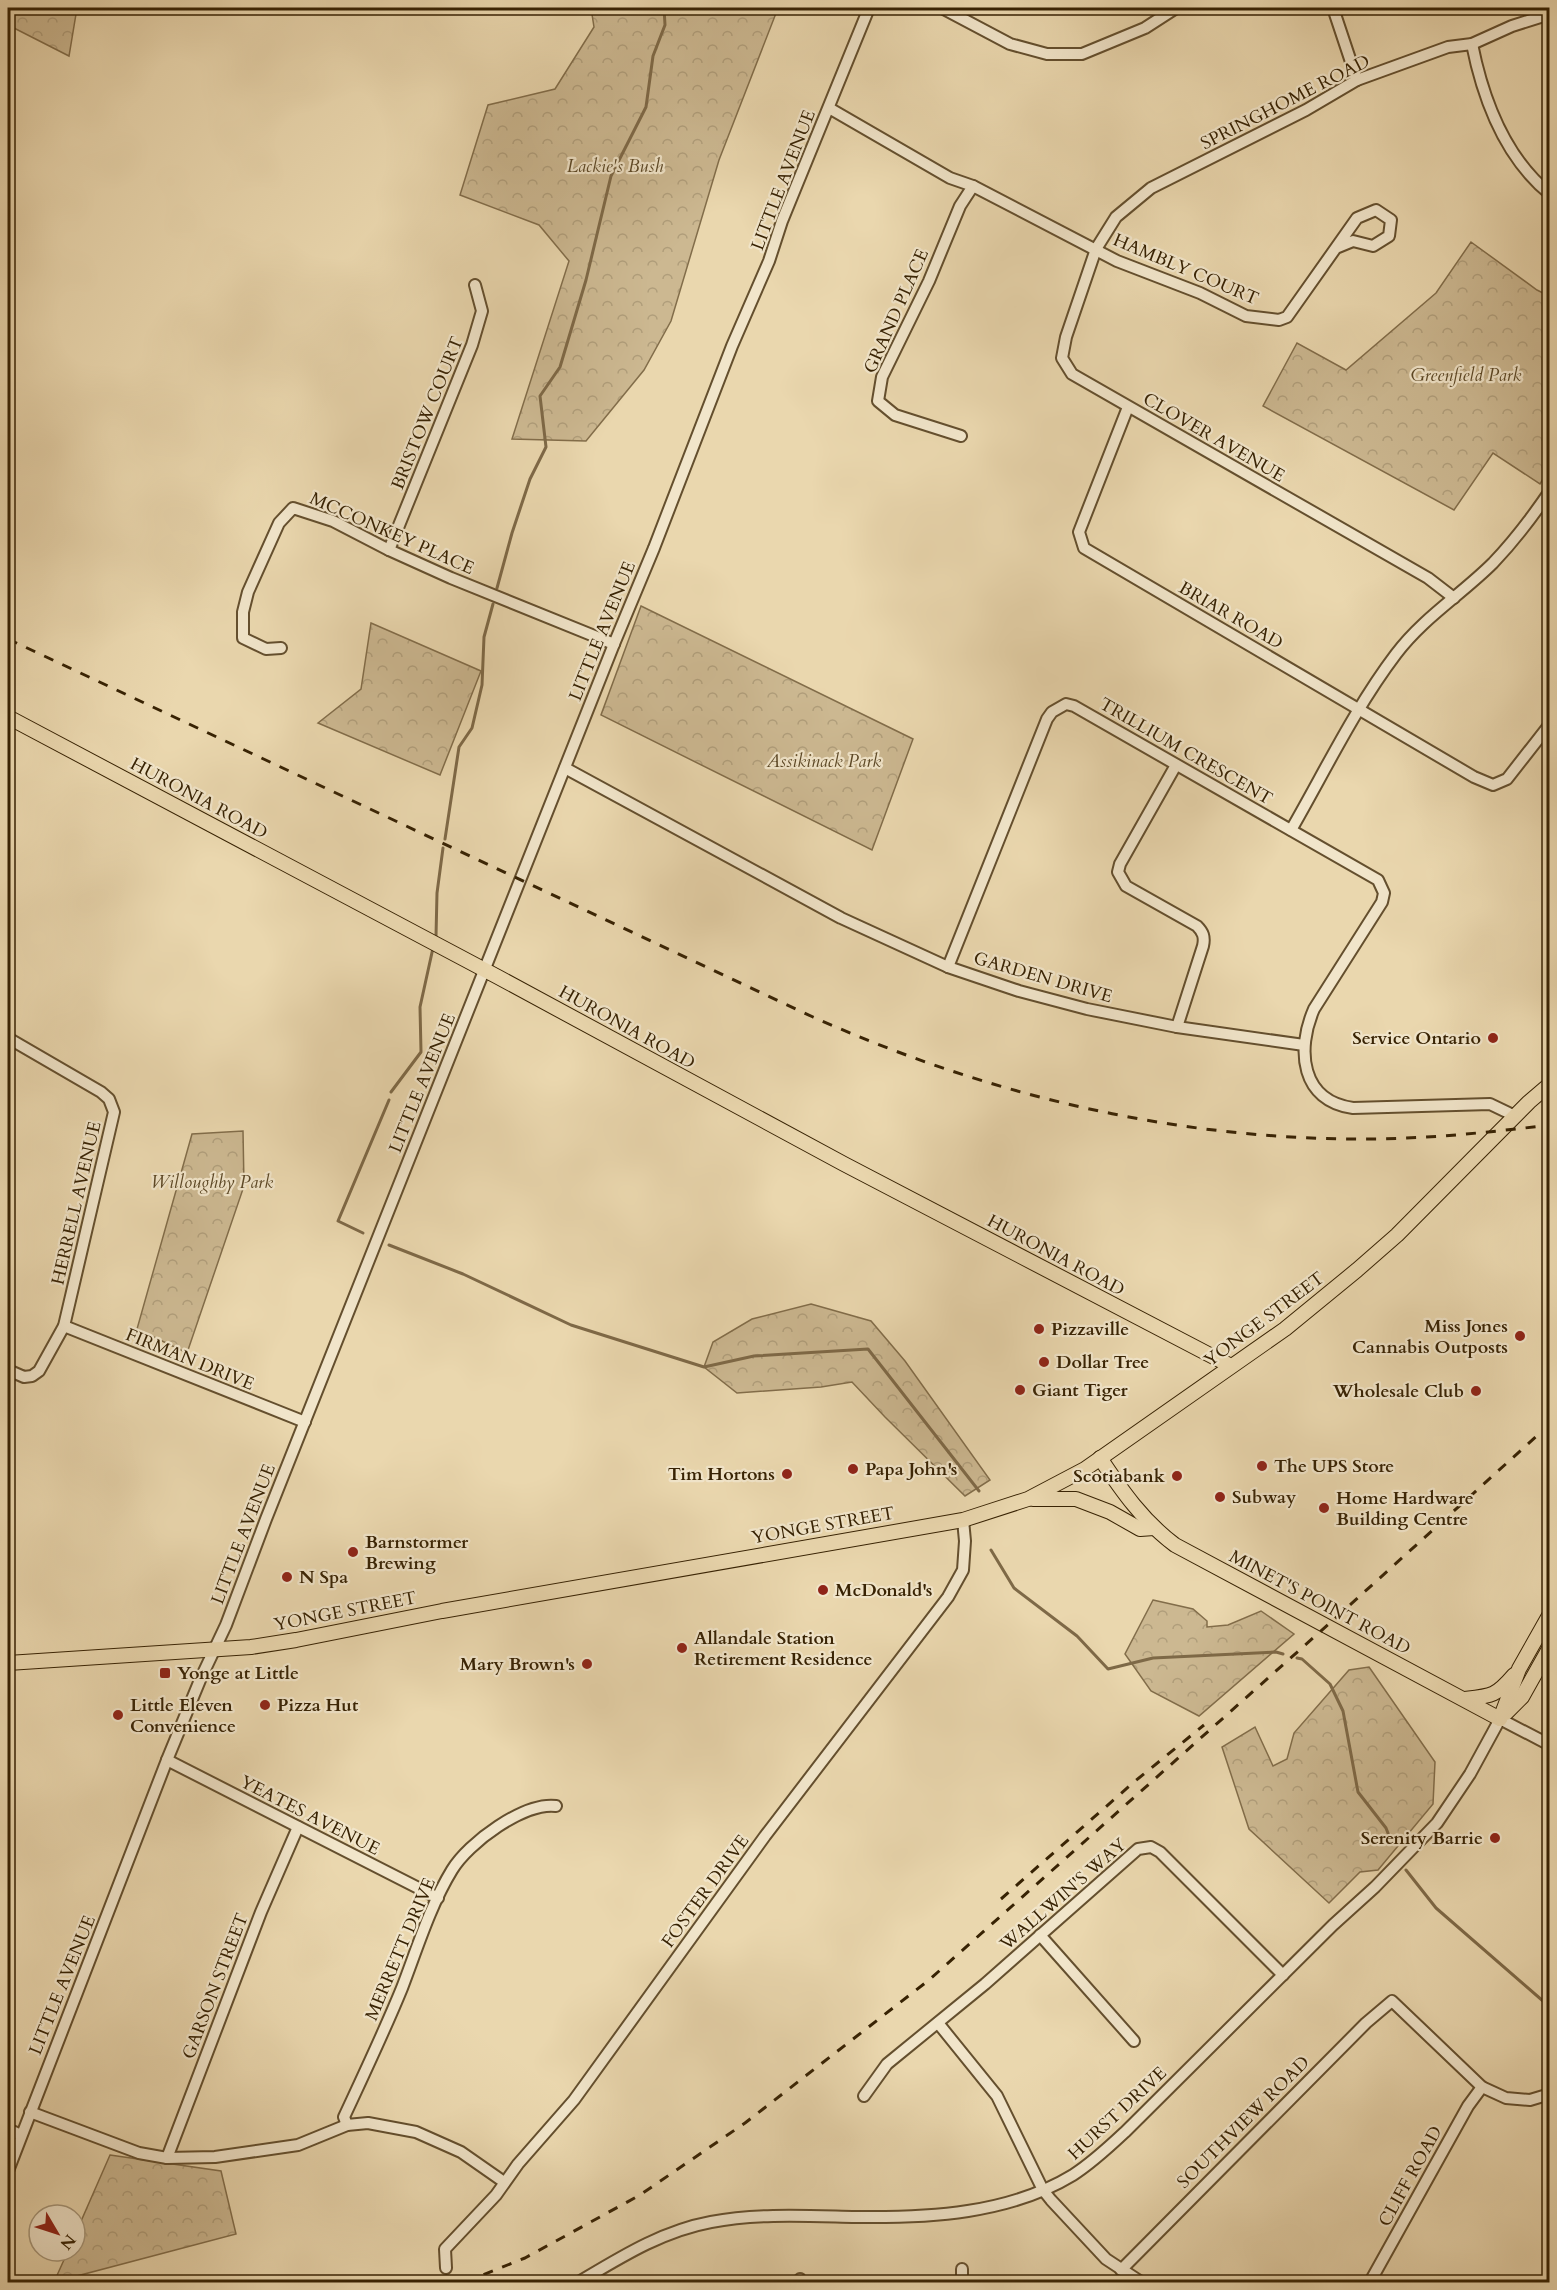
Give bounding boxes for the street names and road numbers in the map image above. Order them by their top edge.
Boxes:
street label: SPRINGHOME ROAD [1196,49,1374,156]
street label: LITTLE AVENUE [745,106,822,254]
street label: HAMBLY COURT [1109,228,1262,311]
street label: GRAND PLACE [858,245,935,377]
street label: BRISTOW COURT [385,333,470,493]
street label: CLOVER AVENUE [1138,387,1289,488]
street label: MCCONKEY PLACE [306,486,478,581]
street label: LITTLE AVENUE [563,558,642,705]
street label: BRIAR ROAD [1174,576,1287,655]
street label: TRILLIUM CRESCENT [1095,692,1277,811]
street label: HURONIA ROAD [126,752,272,845]
street label: GARDEN DRIVE [971,946,1115,1009]
street label: HURONIA ROAD [554,980,699,1075]
street label: LITTLE AVENUE [383,1010,462,1157]
street label: HERRELL AVENUE [46,1119,107,1287]
street label: HURONIA ROAD [983,1209,1129,1302]
street label: YONGE STREET [1199,1266,1330,1373]
street label: FIRMAN DRIVE [122,1322,258,1397]
street label: LITTLE AVENUE [205,1460,282,1608]
street label: YONGE STREET [750,1501,896,1550]
street label: MINET'S POINT ROAD [1225,1544,1415,1661]
street label: YONGE STREET [272,1585,418,1638]
street label: YEATES AVENUE [236,1769,384,1861]
street label: FOSTER DRIVE [656,1830,755,1953]
street label: WALLWIN'S WAY [994,1832,1132,1957]
street label: MERRETT DRIVE [359,1874,442,2024]
street label: GARSON STREET [176,1910,255,2063]
street label: LITTLE AVENUE [23,1912,102,2059]
street label: SOUTHVIEW ROAD [1172,2051,1315,2194]
street label: HURST DRIVE [1062,2061,1172,2166]
street label: CLIFF ROAD [1372,2121,1448,2231]

